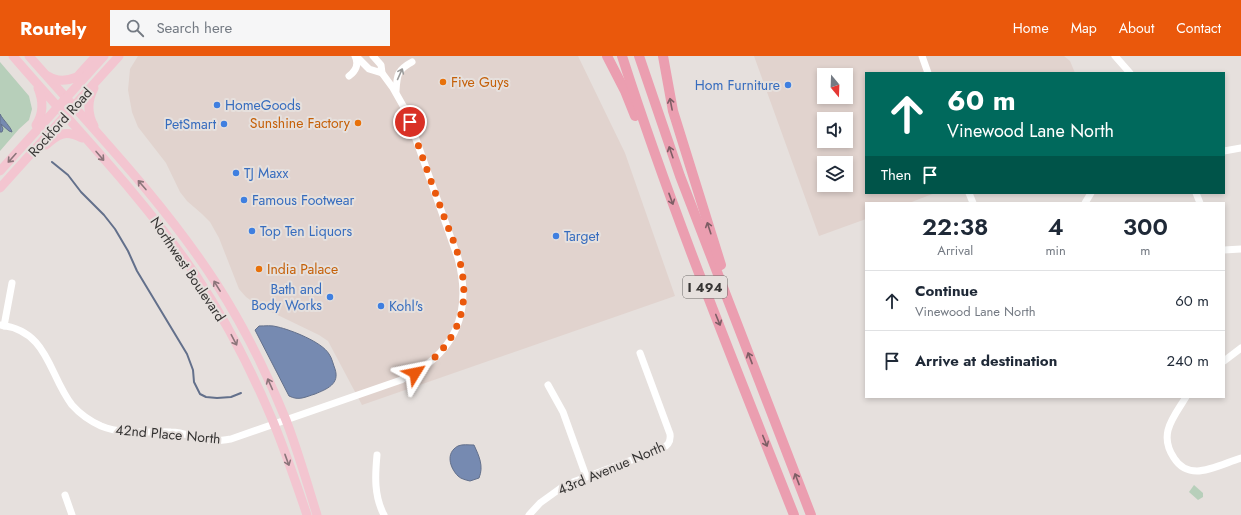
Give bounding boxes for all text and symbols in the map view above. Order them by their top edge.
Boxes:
search box [110,10,390,46]
text: Routely [20,15,86,42]
icon: search [124,17,146,39]
text: Search here [156,17,232,39]
text: Home [1013,18,1049,38]
text: Map [1071,18,1097,38]
text: About [1119,18,1154,38]
text: Contact [1176,18,1221,38]
one-way arrow [396,68,404,80]
north arrow [817,68,853,104]
map controls [817,68,853,192]
place label: Five Guys [451,72,509,92]
place label: Hom Furniture [695,75,780,95]
marker: Five Guys [438,77,448,87]
marker: Hom Furniture [783,80,793,90]
text: 60 m [947,80,1016,121]
street label: Rockford Road [23,83,97,161]
icon: ahead [881,88,933,140]
place label: HomeGoods [225,95,301,115]
one-way arrow [667,98,675,111]
marker: HomeGoods [212,100,222,110]
pin [393,105,427,139]
icon: arrive [399,111,421,133]
button: sound [817,112,853,148]
place label: Sunshine Factory [250,113,351,133]
place label: PetSmart [165,114,217,134]
marker: Sunshine Factory [353,118,363,128]
text: Vinewood Lane North [947,118,1114,144]
marker: PetSmart [219,119,229,129]
one-way arrow [667,146,675,158]
one-way arrow [96,151,105,161]
one-way arrow [7,153,16,163]
button: layers [817,156,853,192]
place label: TJ Maxx [244,163,288,183]
text: Then [881,164,911,186]
icon: arrive [919,164,941,186]
marker: TJ Maxx [231,168,241,178]
one-way arrow [138,180,147,190]
place label: Famous Footwear [252,190,355,210]
one-way arrow [667,193,675,205]
marker: Famous Footwear [239,195,249,205]
text: 22:38 [922,209,989,244]
text: 4 [1048,209,1064,244]
text: 300 [1123,209,1168,244]
street label: Northwest Boulevard [145,213,231,325]
place label: Top Ten Liquors [260,221,353,241]
one-way arrow [705,222,712,235]
marker: Top Ten Liquors [247,226,257,236]
place label: Target [564,226,600,246]
marker: Target [551,231,561,241]
text: Arrival [937,241,973,260]
text: min [1045,241,1066,260]
text: m [1140,241,1150,260]
place label: India Palace [267,259,338,279]
marker: India Palace [254,264,264,274]
road number: I 494 [683,276,727,298]
place label: Bath and Body Works [251,279,322,315]
one-way arrow [213,280,221,292]
text: Continue [915,280,978,302]
icon: ahead [881,290,903,312]
text: 60 m [1175,290,1209,312]
marker: Bath and Body Works [325,292,335,302]
place label: Kohl's [389,296,423,316]
marker: Kohl's [376,301,386,311]
text: Vinewood Lane North [915,302,1036,321]
one-way arrow [714,314,722,326]
one-way arrow [231,334,238,346]
icon: arrive [881,350,903,372]
text: Arrive at destination [915,350,1057,372]
text: 240 m [1167,350,1209,372]
position arrow [394,352,436,394]
one-way arrow [745,352,753,364]
one-way arrow [266,378,273,390]
street label: 42nd Place North [115,419,221,449]
one-way arrow [762,435,770,447]
street label: 43rd Avenue North [554,436,668,500]
one-way arrow [284,454,292,466]
one-way arrow [793,473,801,485]

